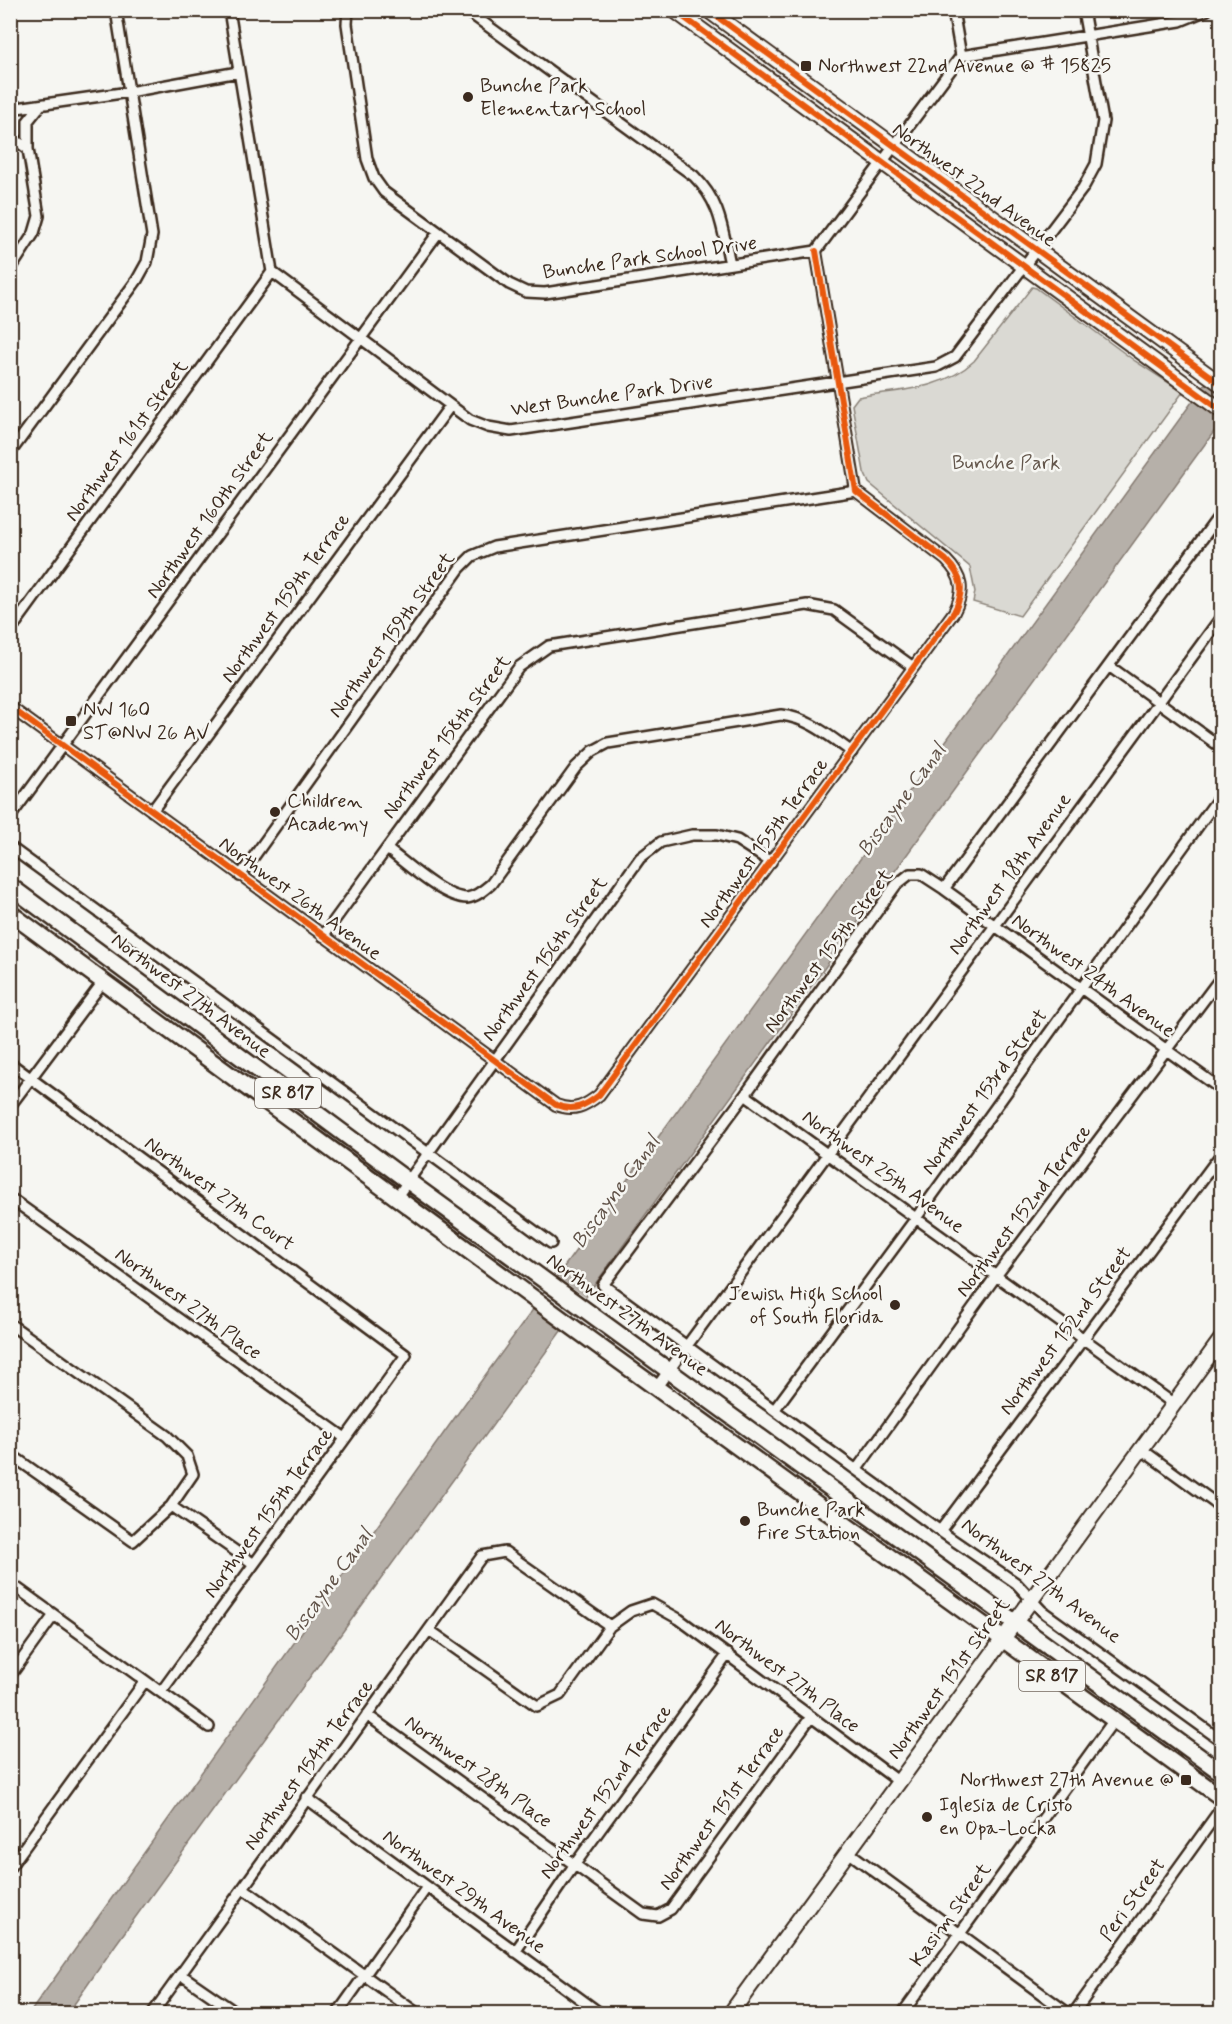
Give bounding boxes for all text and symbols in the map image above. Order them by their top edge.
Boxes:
place label: Northwest 22nd Avenue @ # 15825 [818,53,1111,80]
marker: Northwest 22nd Avenue @ # 15825 [799,59,813,73]
place label: Bunche Park Elementary School [480,73,646,123]
marker: Bunche Park Elementary School [461,90,475,104]
street label: Northwest 22nd Avenue [887,116,1062,254]
street label: Bunche Park School Drive [541,230,759,286]
street label: Northwest 161st Street [59,355,195,527]
street label: West Bunche Park Drive [509,368,715,424]
street label: Northwest 160th Street [140,426,280,604]
park label: Bunche Park [952,450,1060,477]
street label: Northwest 159th Terrace [215,508,357,688]
street label: Northwest 159th Street [323,546,462,723]
street label: Northwest 158th Street [376,649,518,825]
place label: NW 160 ST@NW 26 AV [83,697,209,747]
marker: NW 160 ST@NW 26 AV [64,714,78,728]
water label: Biscayne Canal [851,736,954,862]
street label: Northwest 155th Terrace [693,752,835,934]
street label: Northwest 18th Avenue [942,787,1078,960]
place label: Children Academy [287,788,368,838]
marker: Children Academy [268,805,282,819]
street label: Northwest 26th Avenue [213,831,387,967]
street label: Northwest 155th Street [758,863,900,1039]
street label: Northwest 156th Street [476,871,614,1047]
street label: Northwest 24th Avenue [1006,907,1180,1045]
street label: Northwest 27th Avenue [105,927,277,1065]
street label: Northwest 153rd Street [916,1004,1054,1180]
road number: SR 817 [255,1078,321,1108]
street label: Northwest 25th Avenue [796,1104,970,1240]
street label: Northwest 152nd Terrace [950,1119,1098,1303]
water label: Biscayne Canal [565,1128,668,1254]
street label: Northwest 27th Court [138,1130,300,1258]
street label: Northwest 152nd Street [994,1241,1138,1421]
street label: Northwest 27th Place [109,1242,267,1366]
street label: Northwest 27th Avenue [541,1247,714,1383]
place label: Jewish High School of South Florida [729,1281,884,1331]
marker: Jewish High School of South Florida [888,1298,902,1312]
street label: Northwest 155th Terrace [198,1422,340,1604]
place label: Bunche Park Fire Station [757,1497,865,1547]
street label: Northwest 27th Avenue [955,1512,1127,1650]
marker: Bunche Park Fire Station [738,1514,752,1528]
water label: Biscayne Canal [278,1521,381,1647]
street label: Northwest 151st Street [881,1593,1017,1765]
street label: Northwest 27th Place [709,1612,865,1740]
road number: SR 817 [1019,1661,1085,1691]
street label: Northwest 154th Terrace [238,1674,380,1856]
street label: Northwest 152nd Terrace [534,1699,678,1885]
street label: Northwest 28th Place [399,1709,557,1835]
street label: Northwest 151st Terrace [653,1720,791,1896]
place label: Northwest 27th Avenue @ [960,1767,1174,1794]
marker: Northwest 27th Avenue @ [1179,1773,1193,1787]
place label: Iglesia de Cristo en Opa-Locka [939,1792,1073,1842]
marker: Iglesia de Cristo en Opa-Locka [920,1810,934,1824]
street label: Northwest 29th Avenue [377,1823,551,1961]
street label: Peri Street [1094,1853,1172,1947]
street label: Kasim Street [904,1857,998,1972]

